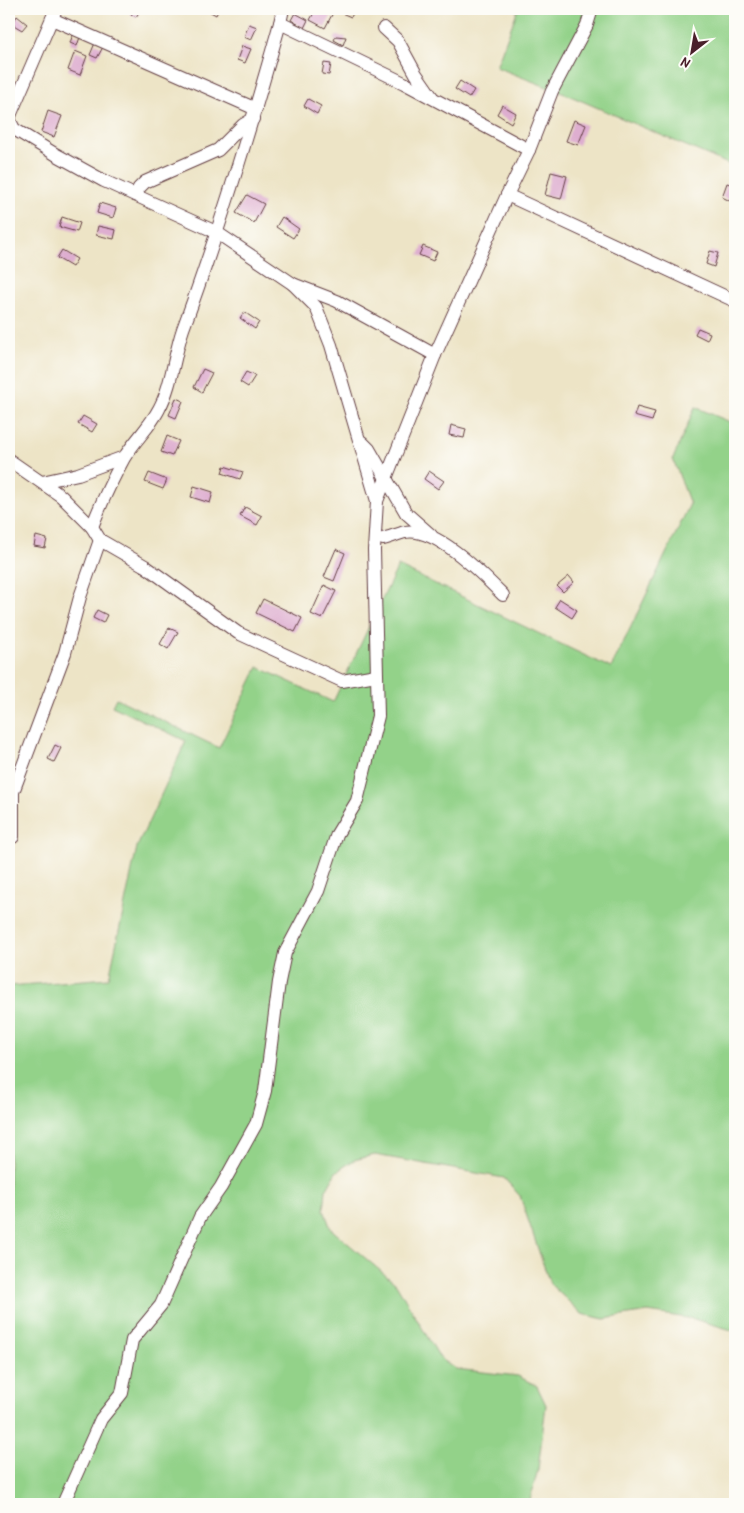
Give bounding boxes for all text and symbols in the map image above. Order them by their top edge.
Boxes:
north arrow [666,28,716,78]
text: N [676,53,693,74]

